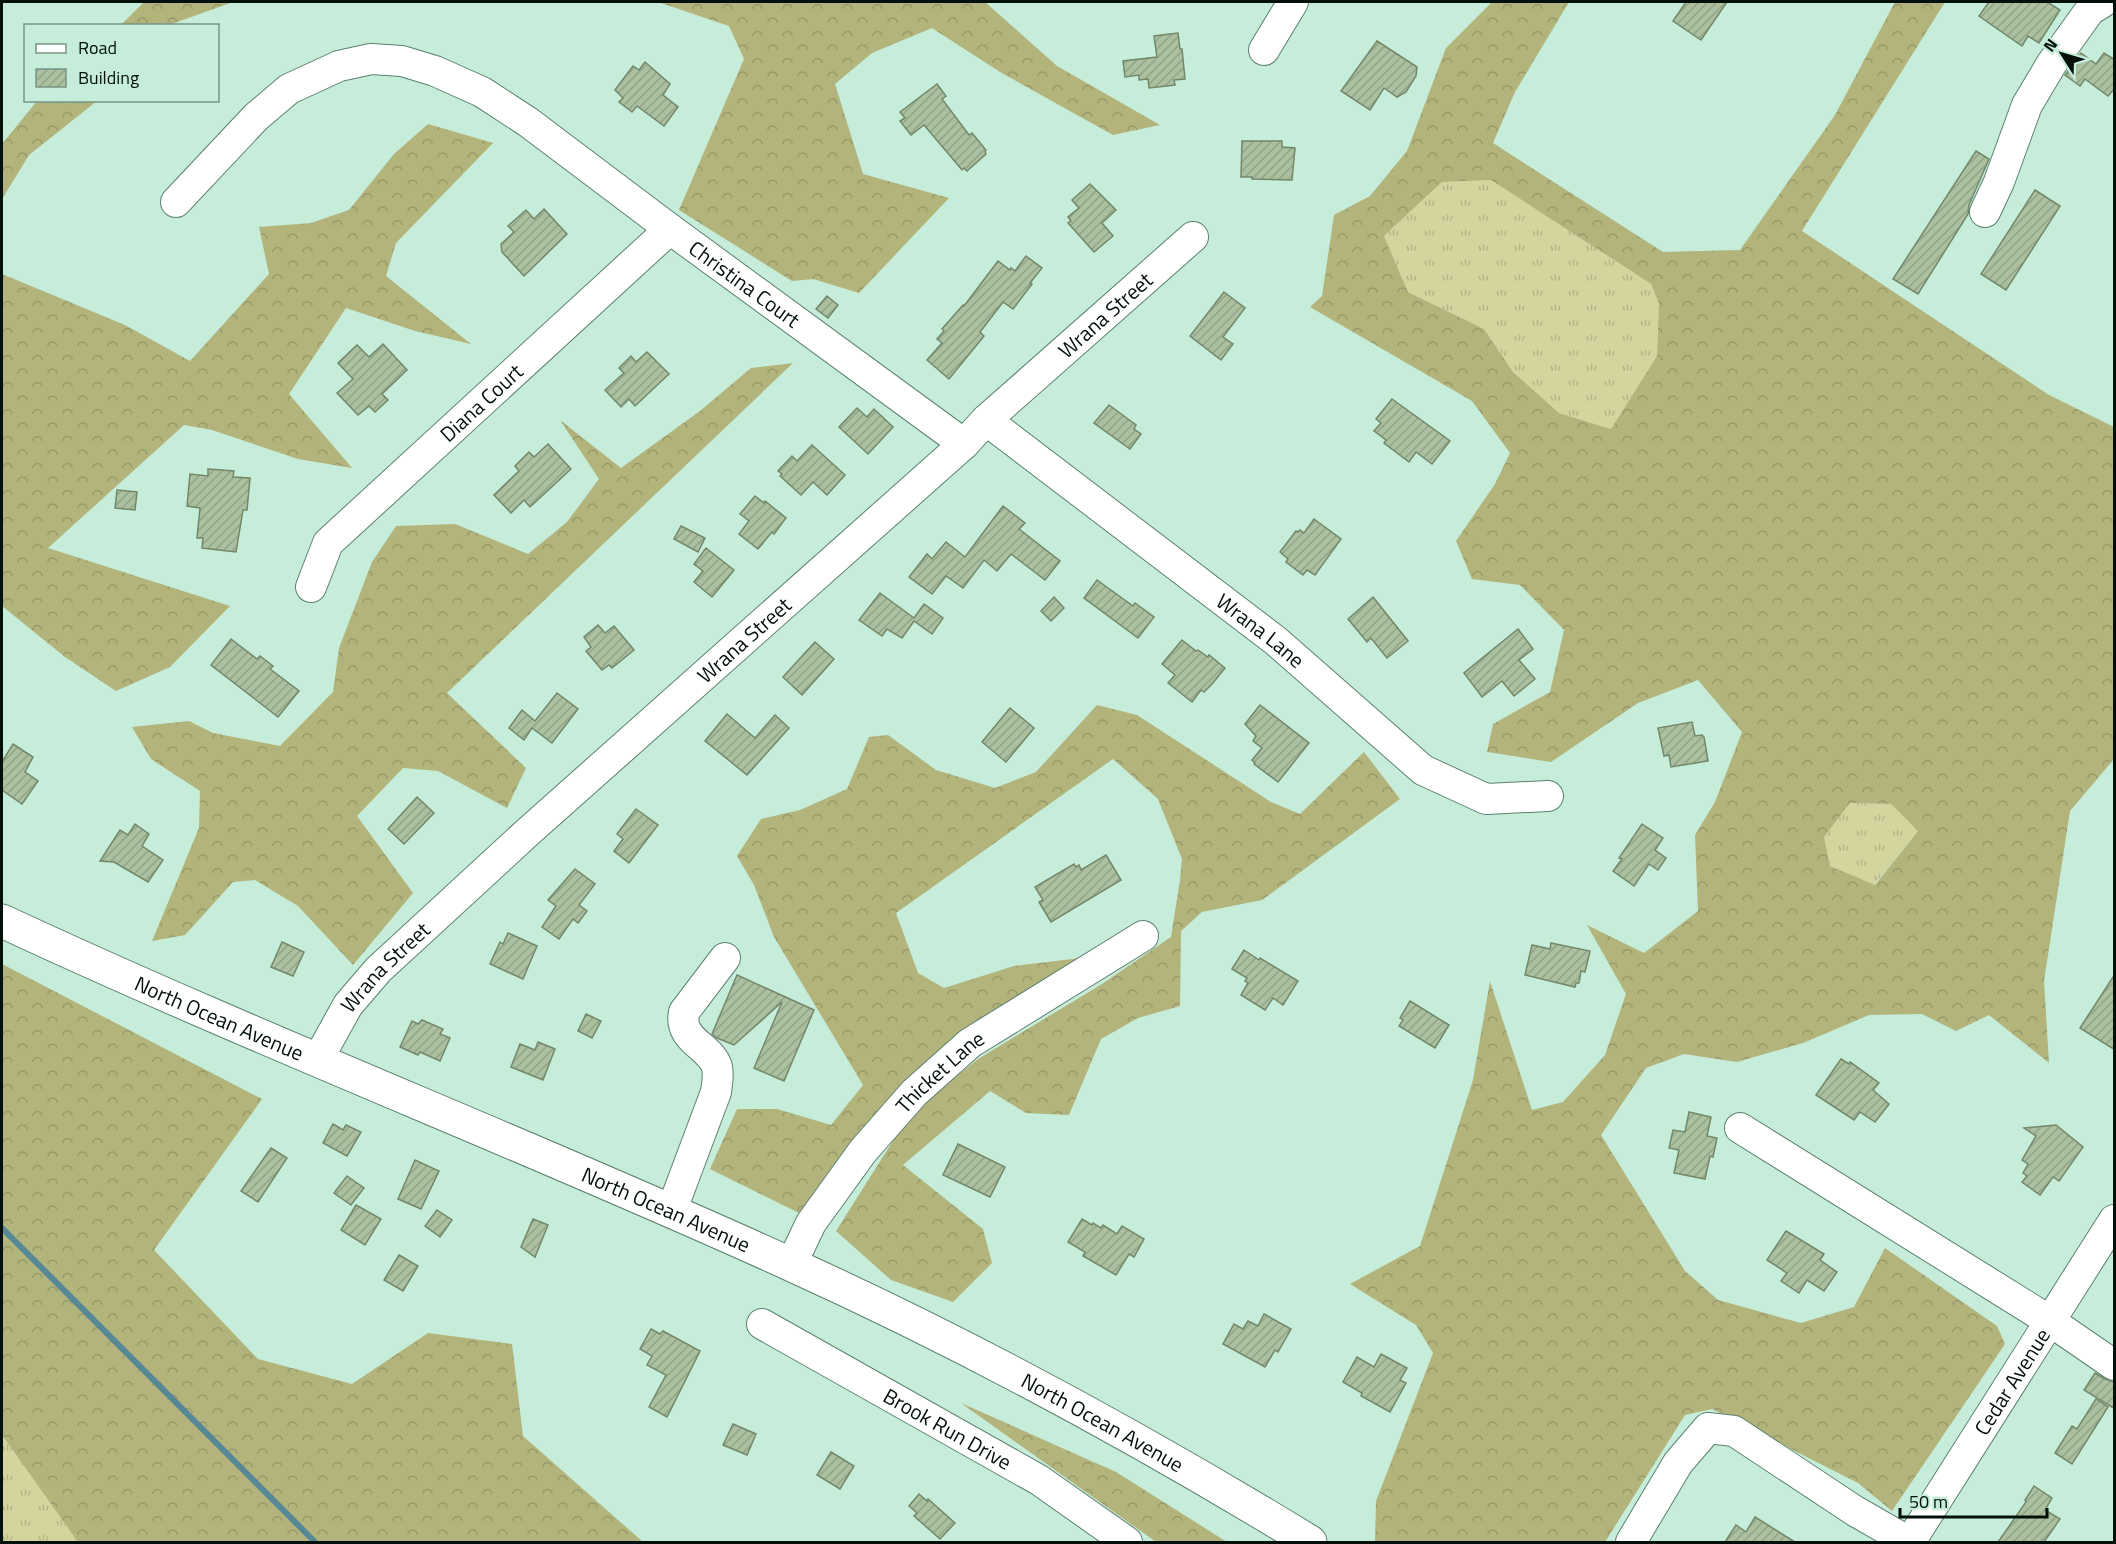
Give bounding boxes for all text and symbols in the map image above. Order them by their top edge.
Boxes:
legend [24,24,219,102]
north arrow [2032,24,2092,84]
text: N [2037,33,2063,57]
text: Road [78,34,117,61]
text: Building [78,64,139,91]
street label: Christina Court [682,232,807,336]
street label: Wrana Street [1051,264,1160,365]
street label: Diana Court [432,355,530,449]
street label: Wrana Lane [1210,585,1312,675]
street label: Wrana Street [690,589,799,691]
street label: Wrana Street [332,914,437,1019]
street label: North Ocean Avenue [130,967,309,1069]
street label: Thicket Lane [887,1022,990,1120]
street label: North Ocean Avenue [577,1158,756,1260]
street label: Cedar Avenue [1966,1322,2058,1441]
street label: North Ocean Avenue [1016,1364,1190,1480]
street label: Brook Run Drive [878,1380,1018,1477]
scale bar [1900,1481,2047,1519]
text: 50 m [1909,1488,1948,1515]

